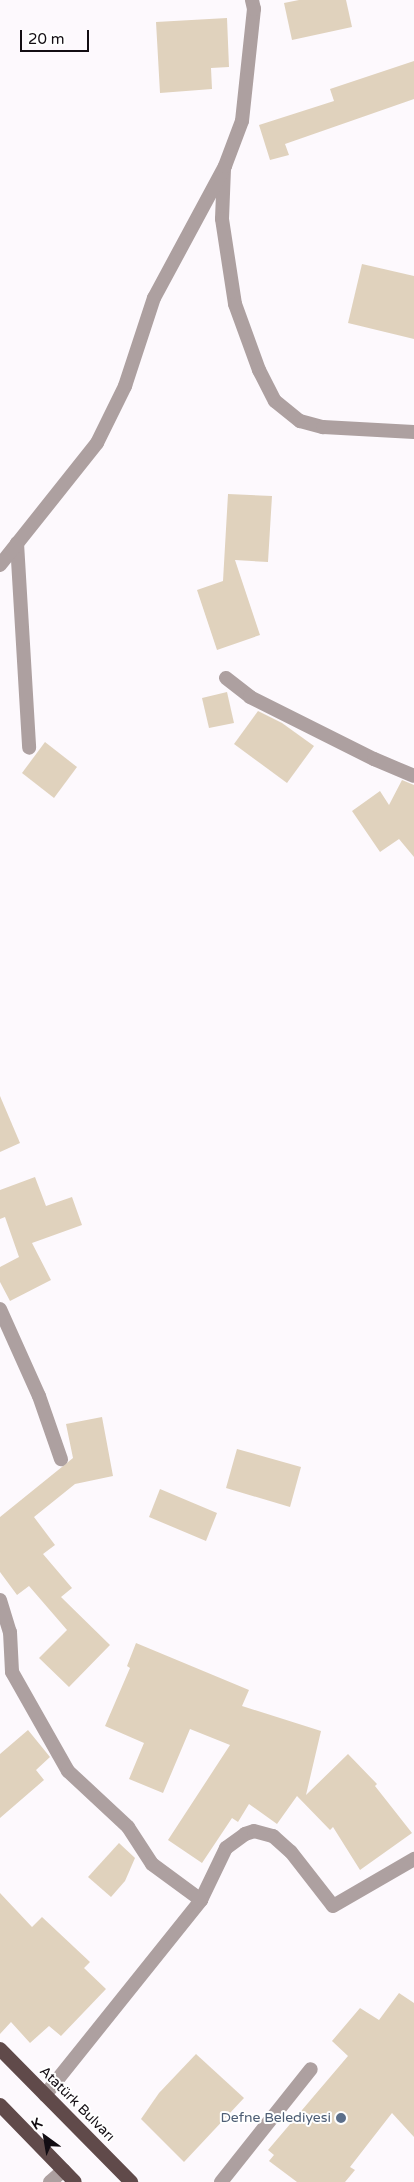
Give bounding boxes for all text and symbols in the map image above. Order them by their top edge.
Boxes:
scale bar [22,20,91,52]
text: 20 m [28,30,65,48]
street label: Atatürk Bulvarı [36,2063,118,2145]
place label: Defne Belediyesi [221,2110,331,2126]
north arrow [20,2112,70,2162]
marker: Defne Belediyesi [335,2112,347,2124]
text: K [28,2114,45,2134]

